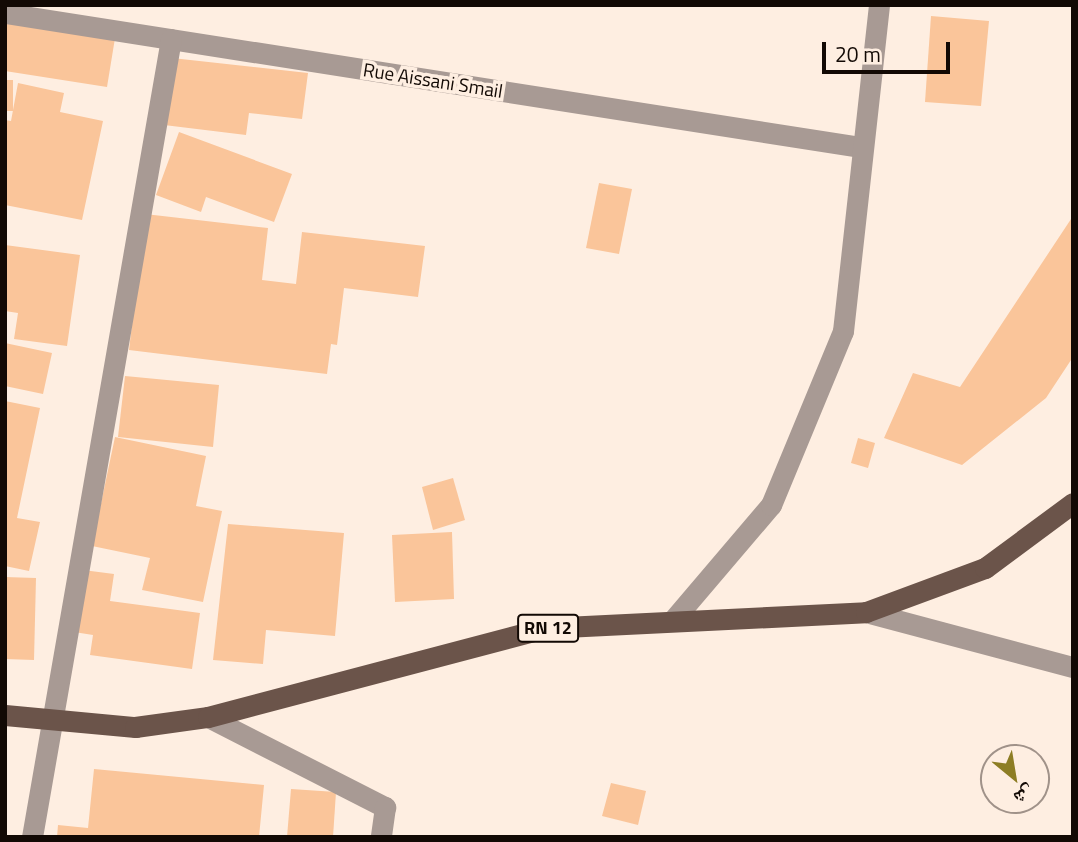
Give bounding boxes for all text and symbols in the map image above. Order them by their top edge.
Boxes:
scale bar [826,28,954,72]
text: 20 m [835,38,881,70]
street label: Rue Aissani Smail [362,58,504,102]
road number: RN 12 [516,614,580,642]
north arrow [980,744,1050,814]
text: ش [1009,778,1041,813]

